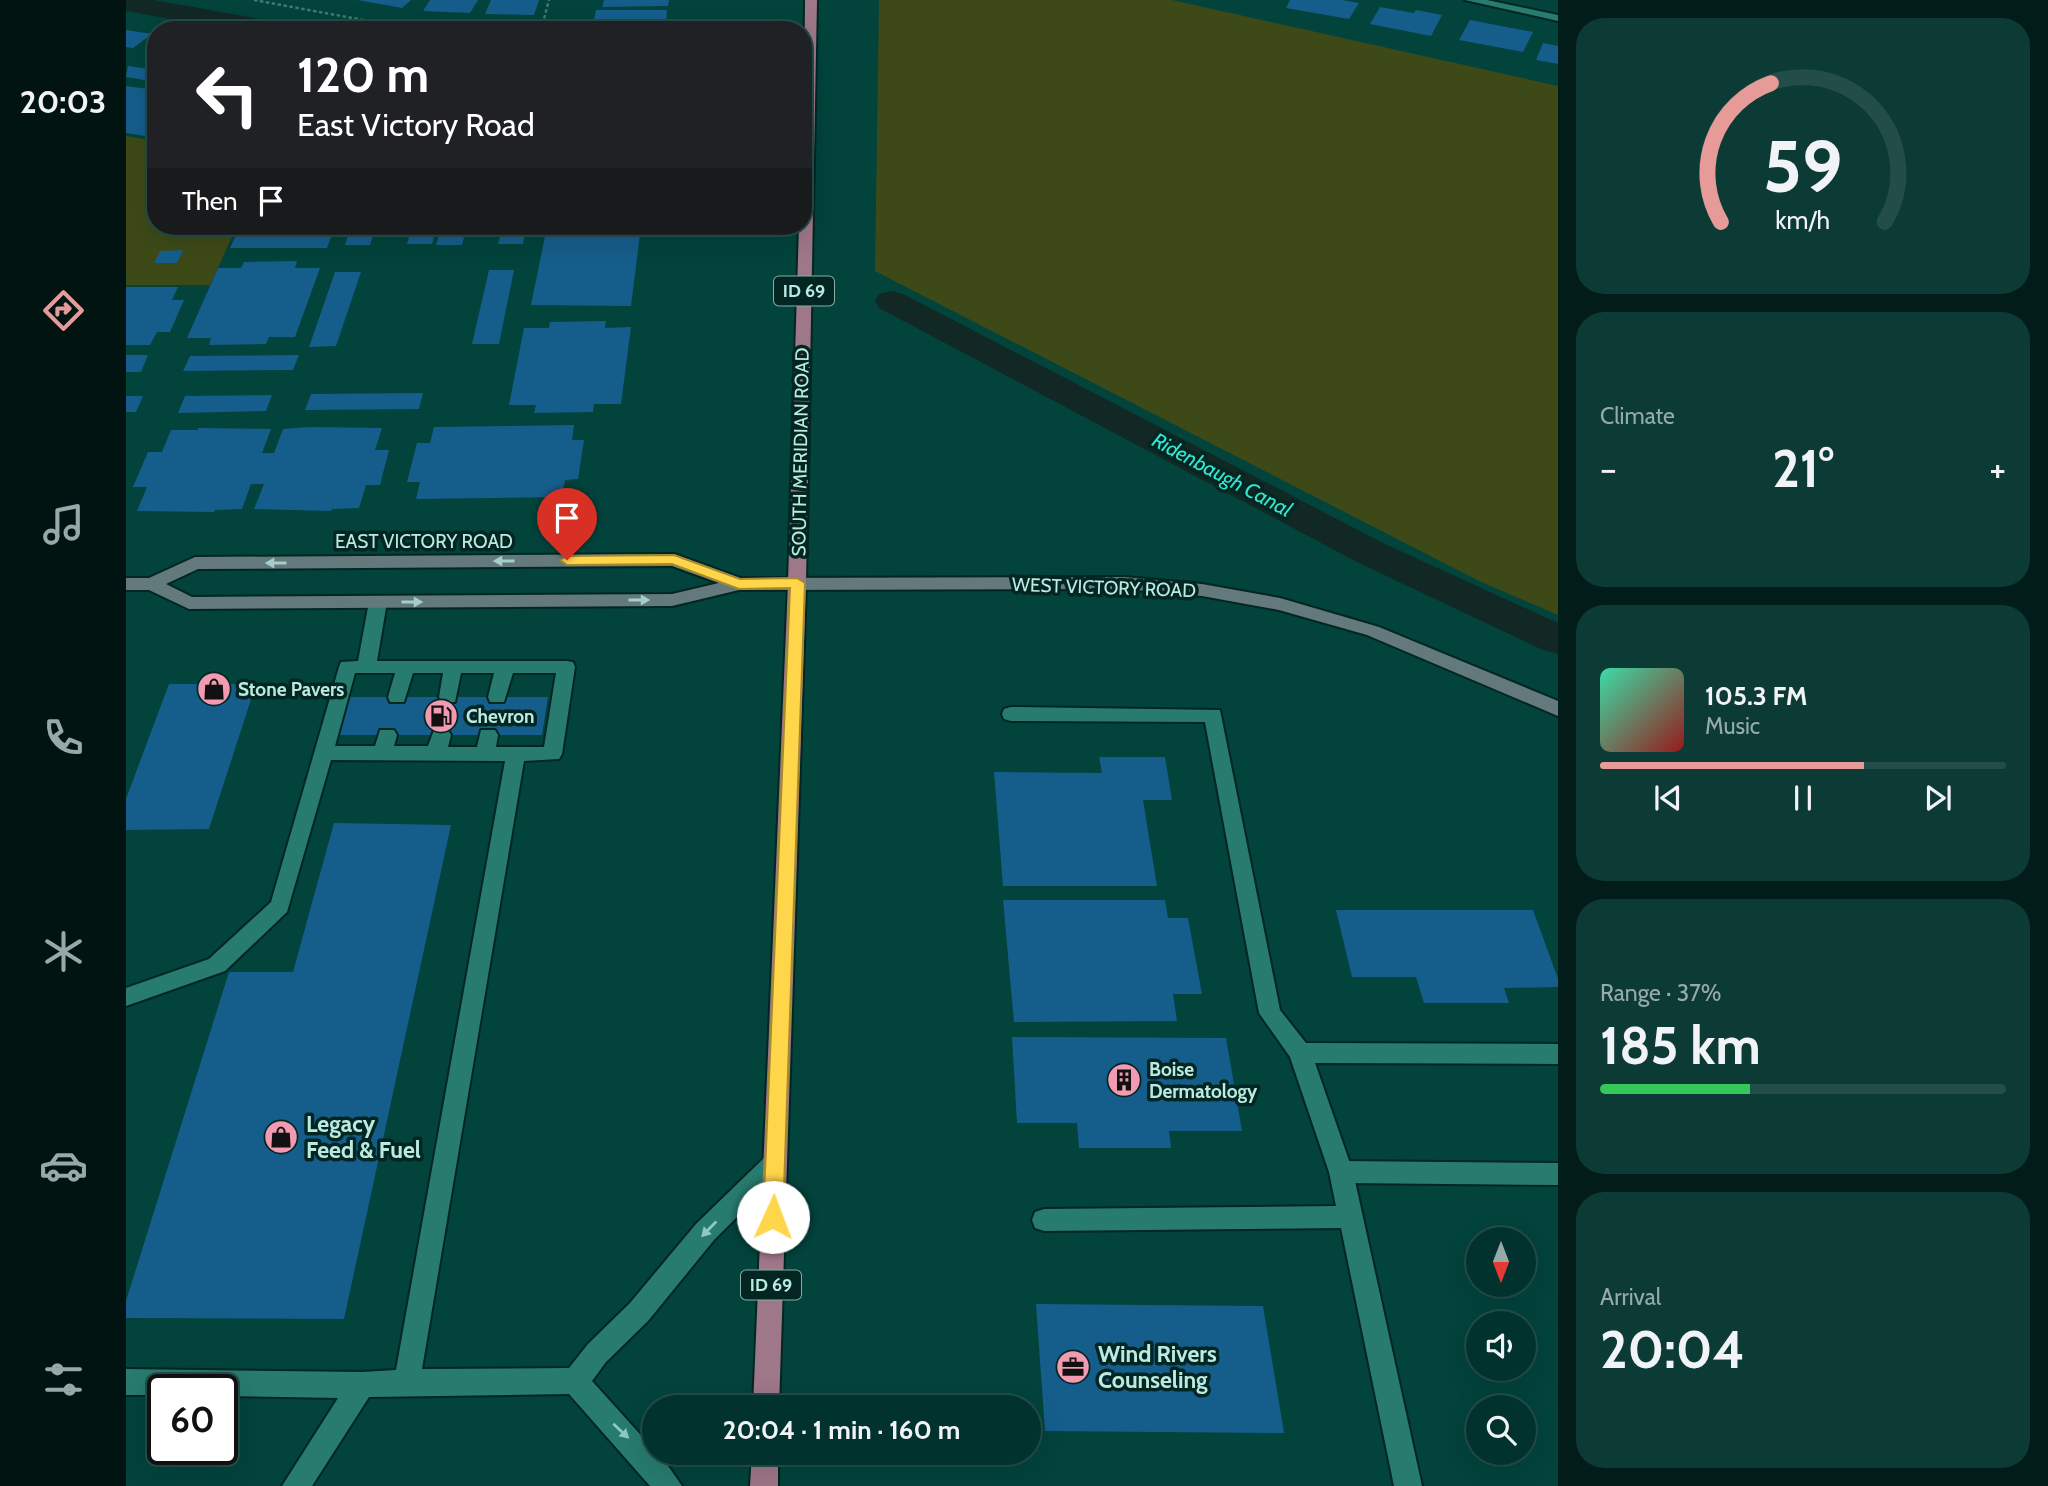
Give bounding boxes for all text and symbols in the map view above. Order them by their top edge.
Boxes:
text: 120 m [297,45,429,104]
icon: left [182,49,273,140]
text: 20:03 [20,82,106,121]
text: East Victory Road [297,105,535,144]
text: 59 [1763,122,1843,210]
icon: arrive [252,182,290,220]
text: Then [182,185,238,217]
text: km/h [1776,205,1830,235]
road number: ID 69 [774,276,834,306]
icon: directions [39,286,88,335]
street label: SOUTH MERIDIAN ROAD [787,347,814,557]
text: Climate [1600,402,1675,430]
water label: Ridenbaugh Canal [1148,427,1297,522]
text: 21° [1772,437,1834,500]
text: − [1600,445,1617,492]
text: + [1989,445,2006,492]
pin [537,488,597,560]
icon: arrive [548,499,586,537]
icon: music [39,500,88,549]
street label: EAST VICTORY ROAD [335,530,513,553]
one-way arrow [493,555,515,567]
one-way arrow [265,557,287,569]
street label: WEST VICTORY ROAD [1012,573,1197,602]
one-way arrow [629,594,651,606]
one-way arrow [401,596,423,608]
shop icon: Stone Pavers [195,670,233,708]
place label: Stone Pavers [238,678,344,701]
text: 105.3 FM [1705,680,1807,712]
fuel station icon: Chevron [422,697,460,735]
place label: Chevron [466,705,535,728]
text: Music [1705,712,1760,740]
icon: phone [39,713,88,762]
icon: previous [1649,779,1687,817]
icon: pause [1784,779,1822,817]
icon: next [1919,779,1957,817]
icon: climate [39,927,88,976]
text: Range · 37% [1600,979,1721,1007]
text: 185 km [1600,1014,1761,1077]
place label: Boise Dermatology [1149,1058,1258,1103]
building icon: Boise Dermatology [1105,1061,1143,1099]
place label: Legacy Feed & Fuel [306,1110,421,1164]
shop icon: Legacy Feed & Fuel [262,1118,300,1156]
icon: car [39,1141,88,1190]
position arrow [736,1180,810,1254]
one-way arrow [700,1220,717,1237]
north arrow [1466,1227,1536,1297]
map controls [1466,1227,1536,1465]
road number: ID 69 [741,1270,801,1300]
text: Arrival [1600,1283,1661,1311]
button: sound [1466,1311,1536,1381]
text: 20:04 [1600,1318,1745,1381]
place label: Wind Rivers Counseling [1098,1340,1217,1394]
office icon: Wind Rivers Counseling [1054,1348,1092,1386]
icon: filters [39,1355,88,1404]
speed limit sign: 60 [147,1374,238,1465]
button: search [1466,1395,1536,1465]
text: 20:04 · 1 min · 160 m [723,1414,960,1446]
one-way arrow [612,1423,630,1439]

